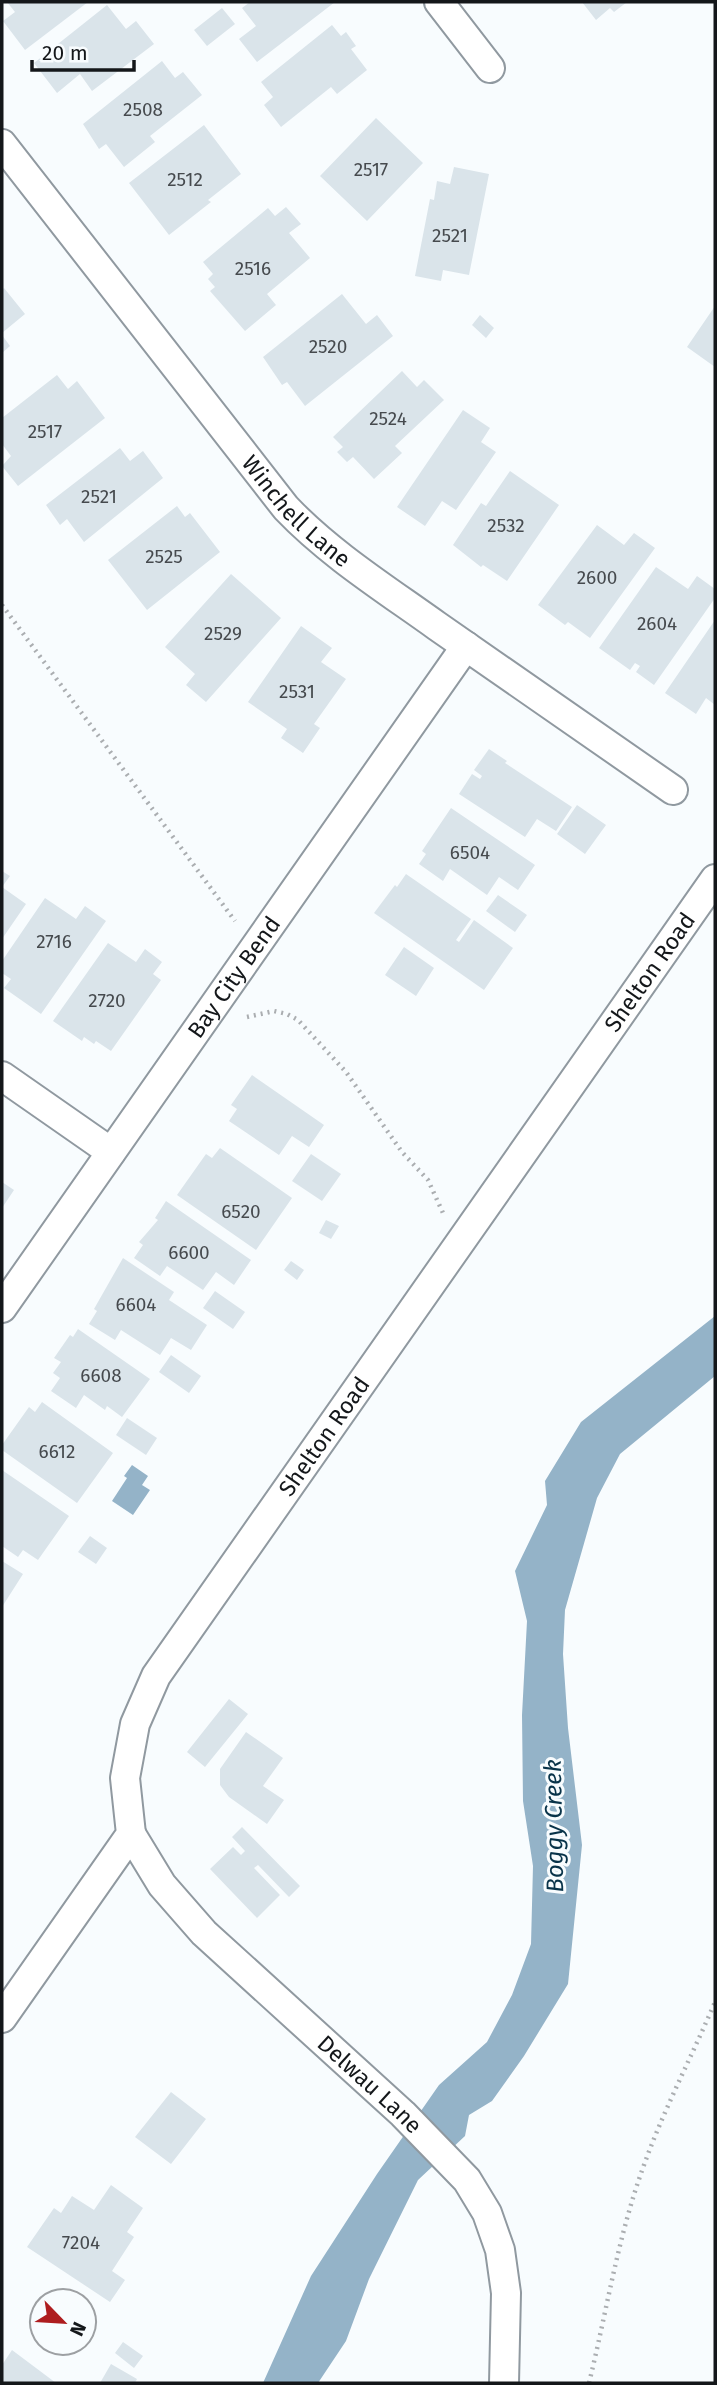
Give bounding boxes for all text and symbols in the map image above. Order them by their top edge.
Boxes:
scale bar [32,28,133,72]
text: 20 m [42,40,88,66]
house number: 2508 [123,98,163,121]
house number: 2517 [354,158,388,181]
house number: 2512 [167,168,203,191]
house number: 2521 [432,224,468,247]
house number: 2516 [235,257,271,280]
house number: 2520 [309,335,347,358]
house number: 2524 [369,407,407,430]
house number: 2517 [28,420,62,443]
street label: Winchell Lane [236,449,356,573]
house number: 2521 [81,485,117,508]
house number: 2532 [487,514,525,537]
house number: 2525 [145,545,183,568]
house number: 2600 [577,566,617,589]
house number: 2604 [637,612,677,635]
house number: 2529 [204,622,242,645]
house number: 2531 [279,680,315,703]
house number: 6504 [450,841,490,864]
street label: Shelton Road [598,907,701,1037]
street label: Bay City Bend [182,911,286,1044]
house number: 2716 [36,930,72,953]
house number: 2720 [88,989,126,1012]
house number: 6520 [221,1200,261,1223]
house number: 6600 [168,1241,210,1264]
house number: 6604 [116,1293,156,1316]
house number: 6608 [80,1364,122,1387]
street label: Shelton Road [273,1371,376,1502]
house number: 6612 [39,1440,75,1463]
water label: Boggy Creek [539,1759,569,1893]
street label: Delwau Lane [312,2029,428,2139]
house number: 7204 [62,2231,100,2254]
north arrow [28,2287,98,2357]
text: N [65,2318,91,2340]

